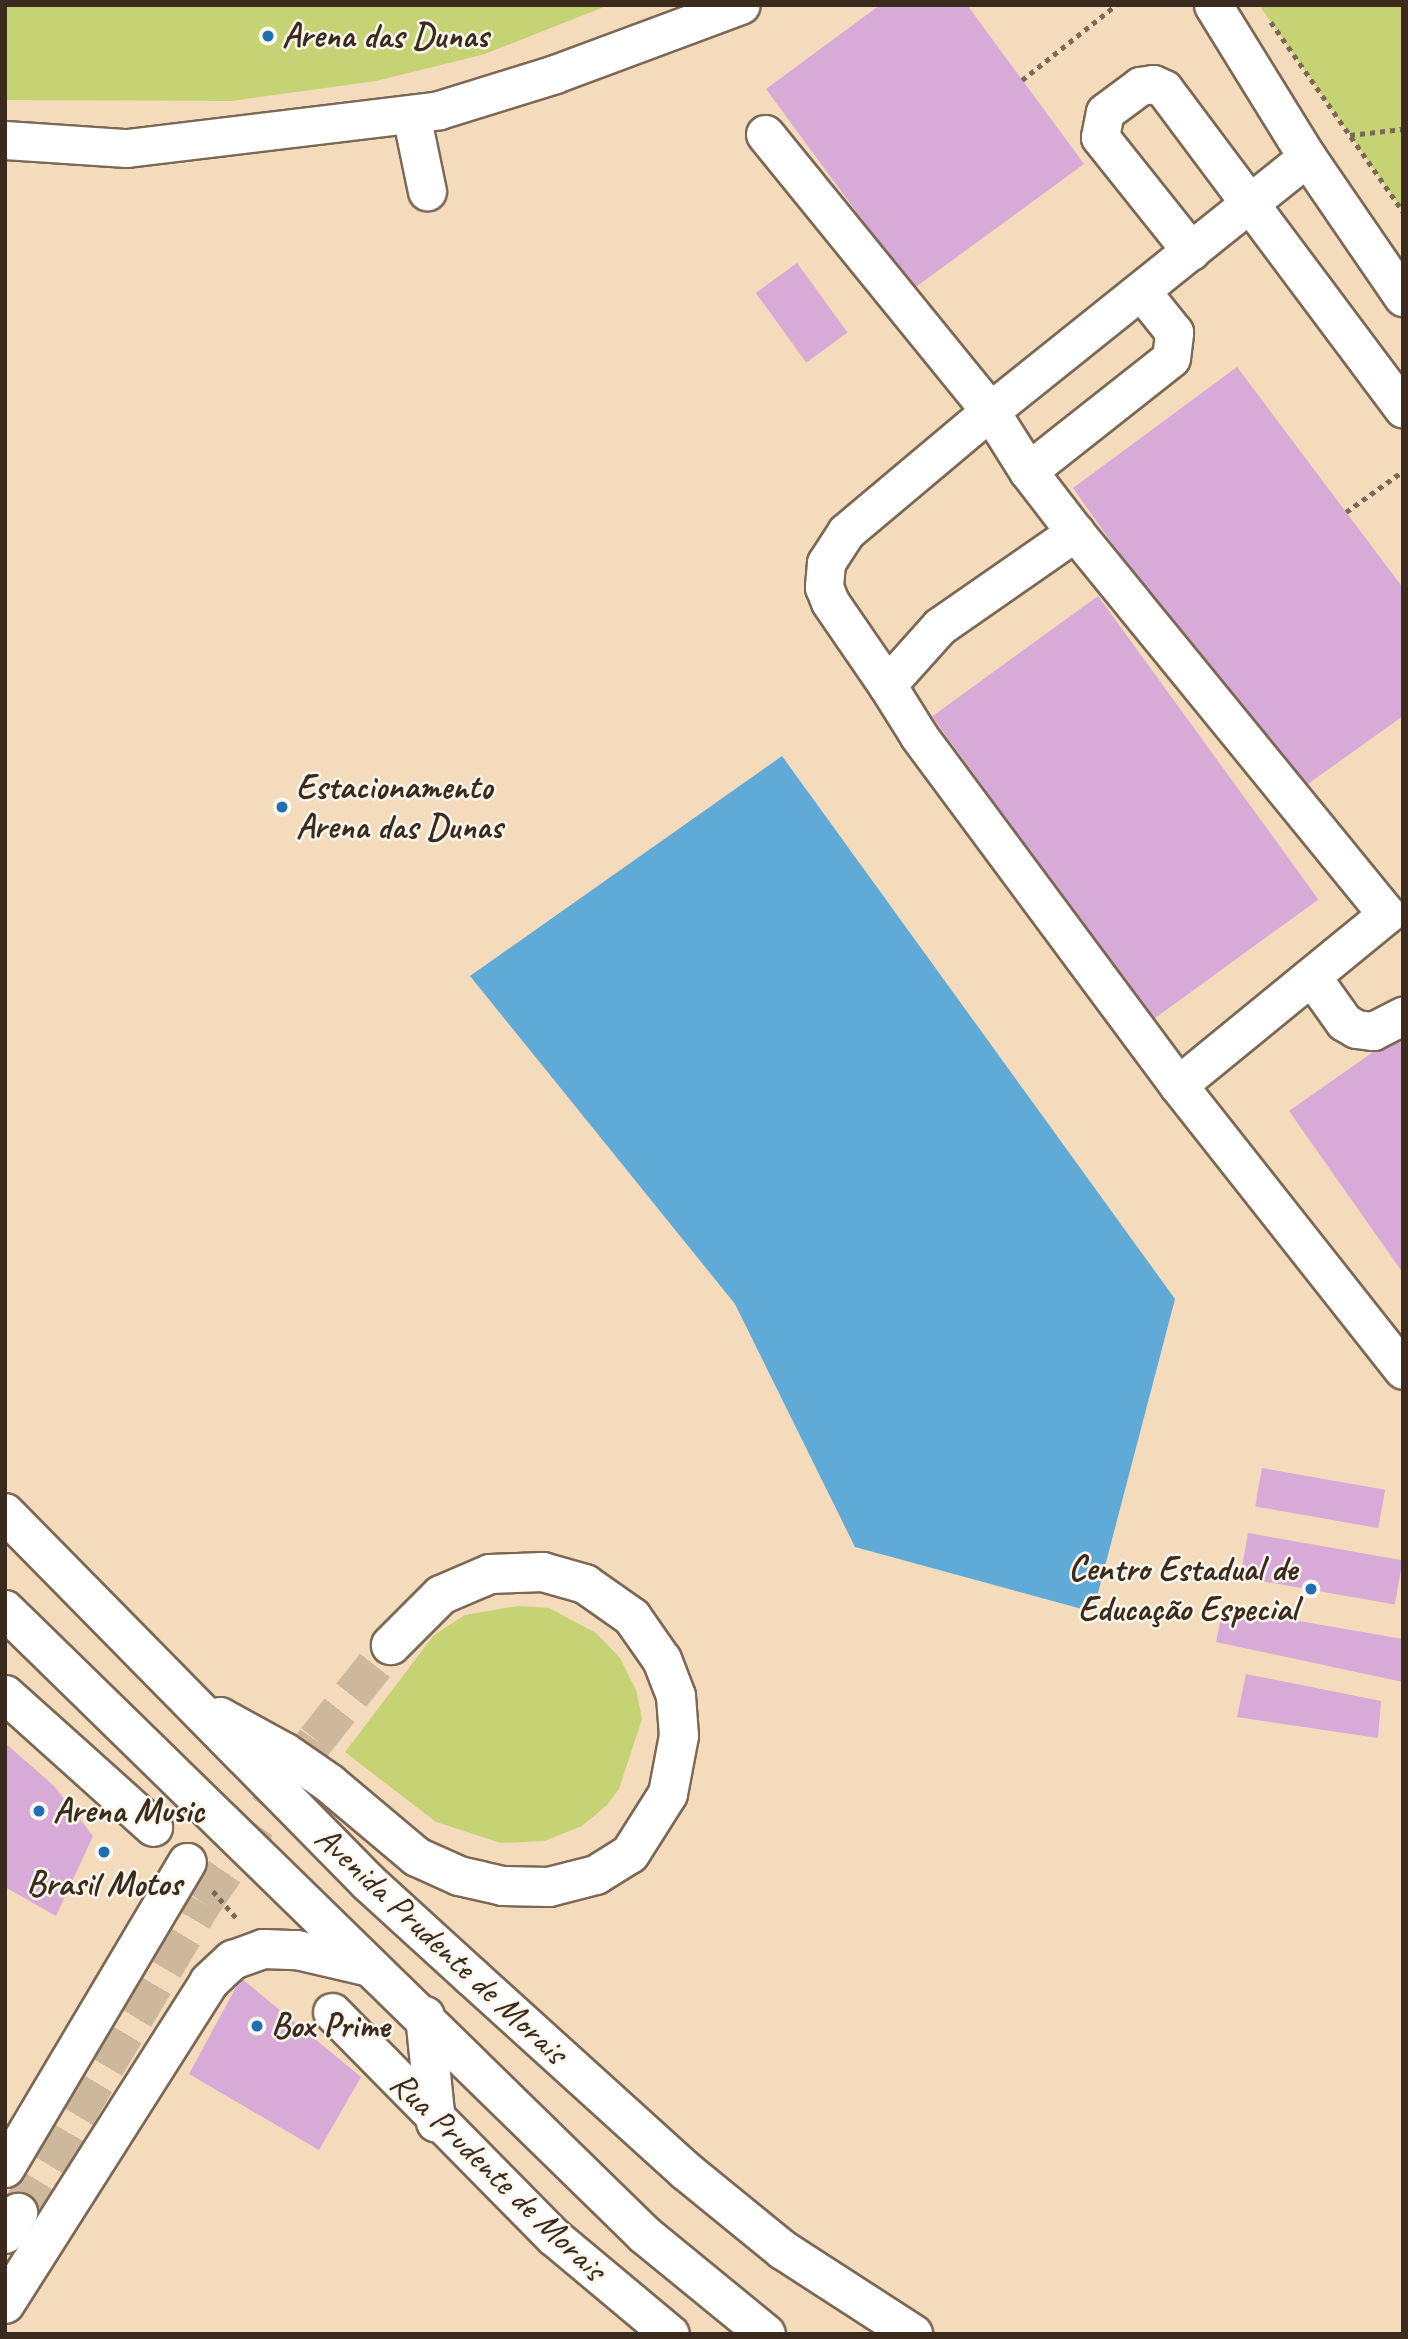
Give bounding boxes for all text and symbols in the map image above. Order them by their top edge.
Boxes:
place label: Arena das Dunas [282,15,489,57]
marker: Arena das Dunas [260,28,276,44]
place label: Estacionamento Arena das Dunas [296,766,503,848]
marker: Estacionamento Arena das Dunas [274,799,290,815]
place label: Centro Estadual de Educação Especial [1067,1548,1297,1630]
marker: Centro Estadual de Educação Especial [1303,1581,1319,1597]
place label: Arena Music [53,1790,204,1832]
marker: Arena Music [31,1803,47,1819]
street label: Avenida Prudente de Morais [306,1817,576,2073]
marker: Brasil Motos [96,1844,112,1860]
place label: Brasil Motos [27,1863,181,1905]
place label: Box Prime [271,2005,392,2047]
marker: Box Prime [249,2018,265,2034]
street label: Rua Prudente de Morais [381,2062,615,2290]

